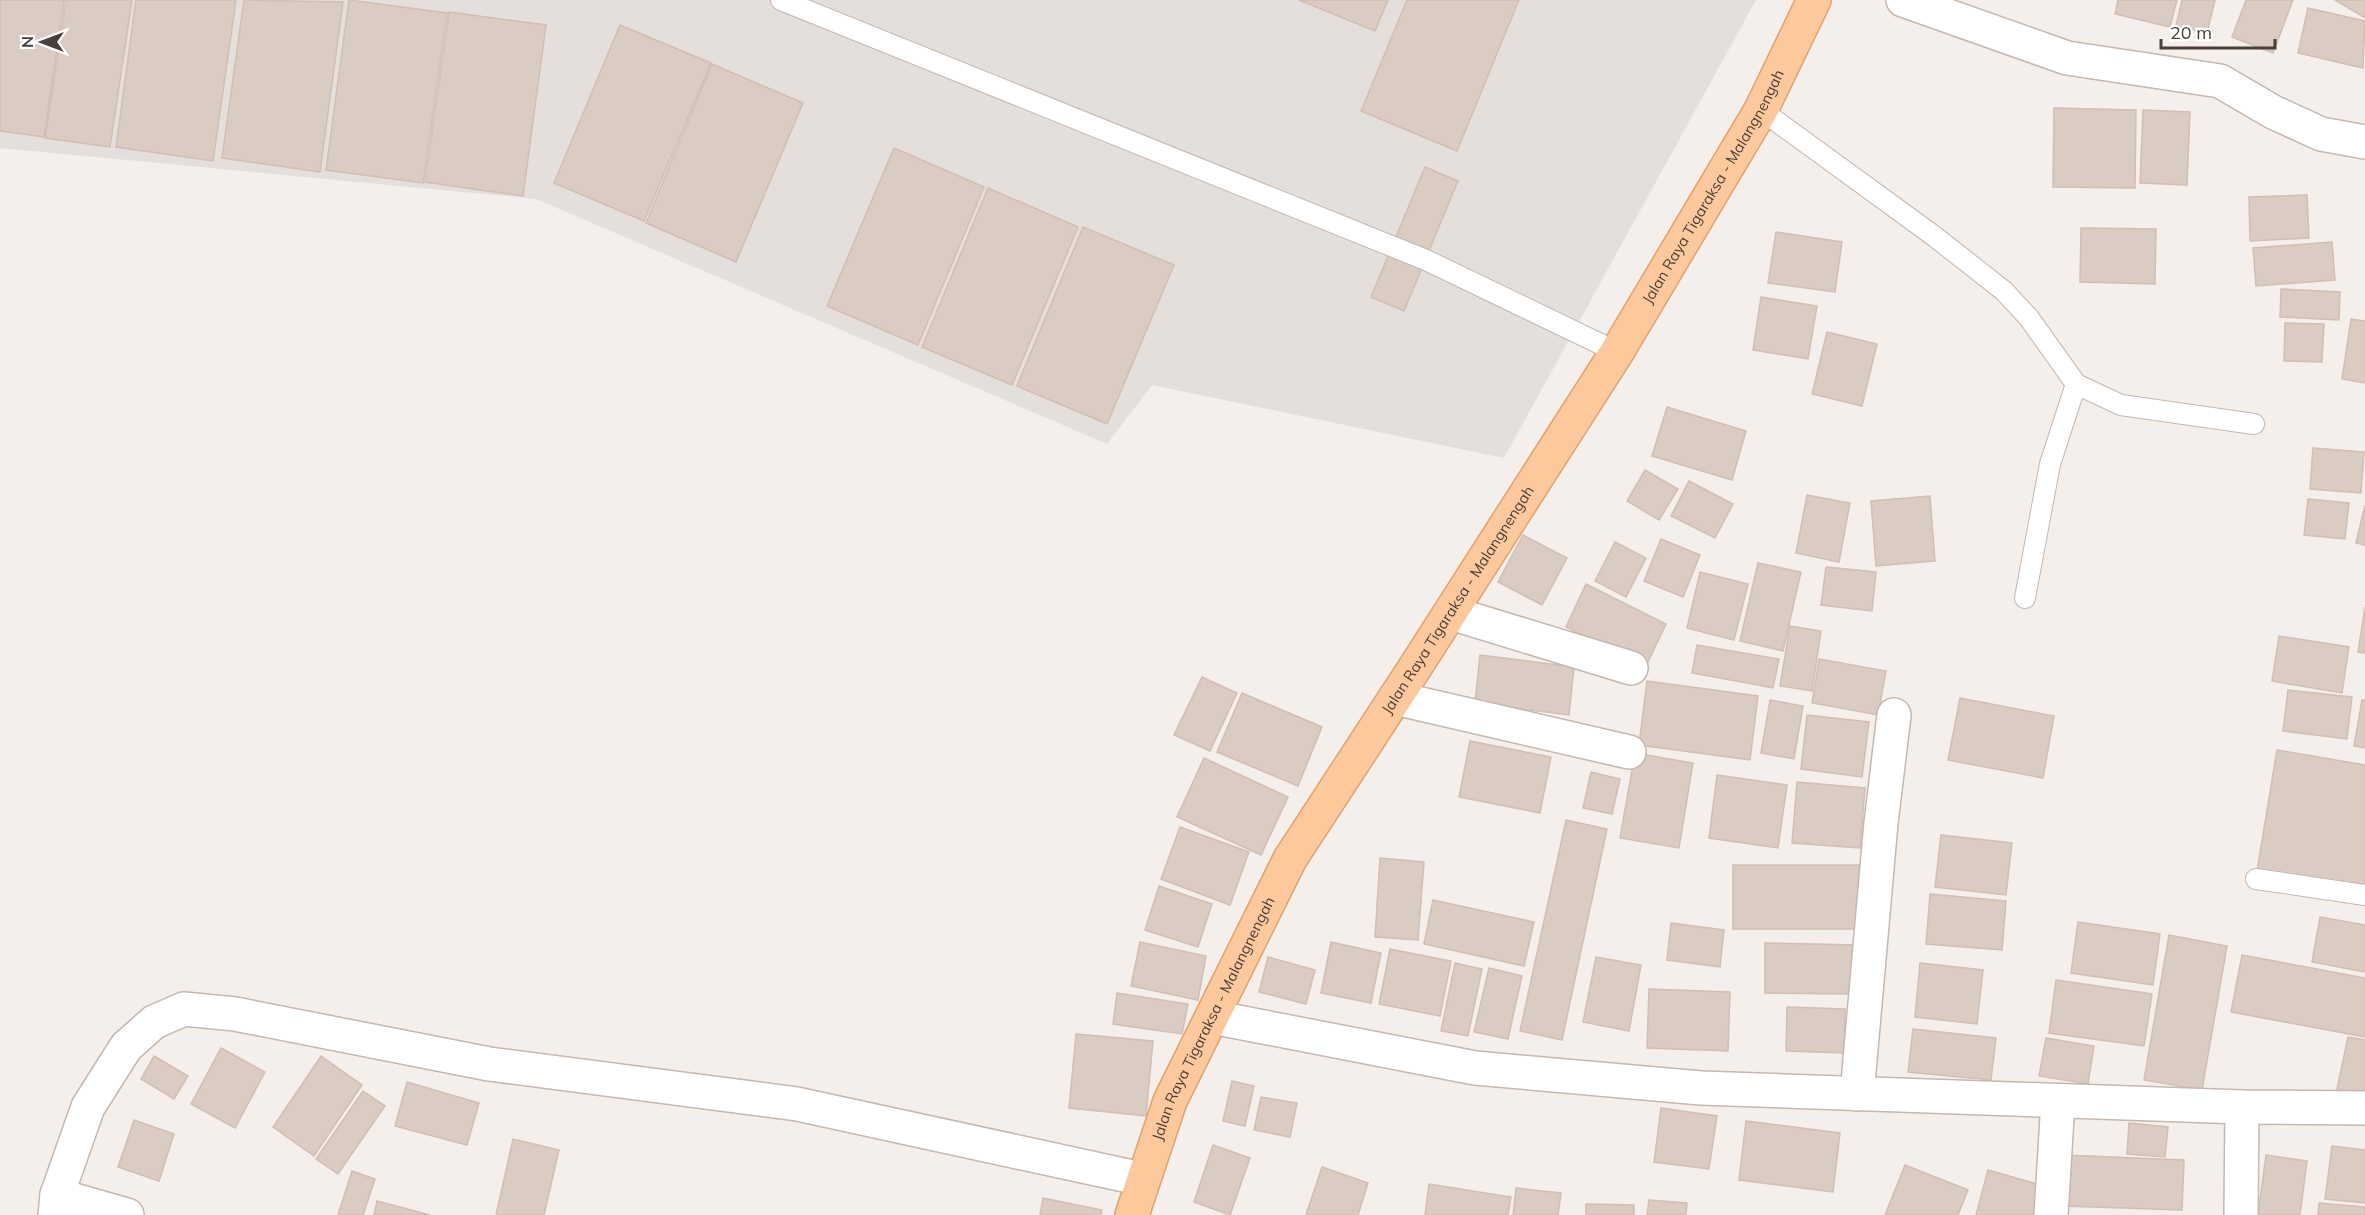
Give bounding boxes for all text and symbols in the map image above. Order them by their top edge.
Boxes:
north arrow [12,12,72,72]
scale bar [2161,12,2275,50]
text: 20 m [2170,21,2212,44]
text: N [17,36,37,48]
street label: Jalan Raya Tigaraksa - Malangnengah [1638,66,1788,307]
street label: Jalan Raya Tigaraksa - Malangnengah [1377,482,1538,717]
street label: Jalan Raya Tigaraksa - Malangnengah [1148,893,1279,1143]

